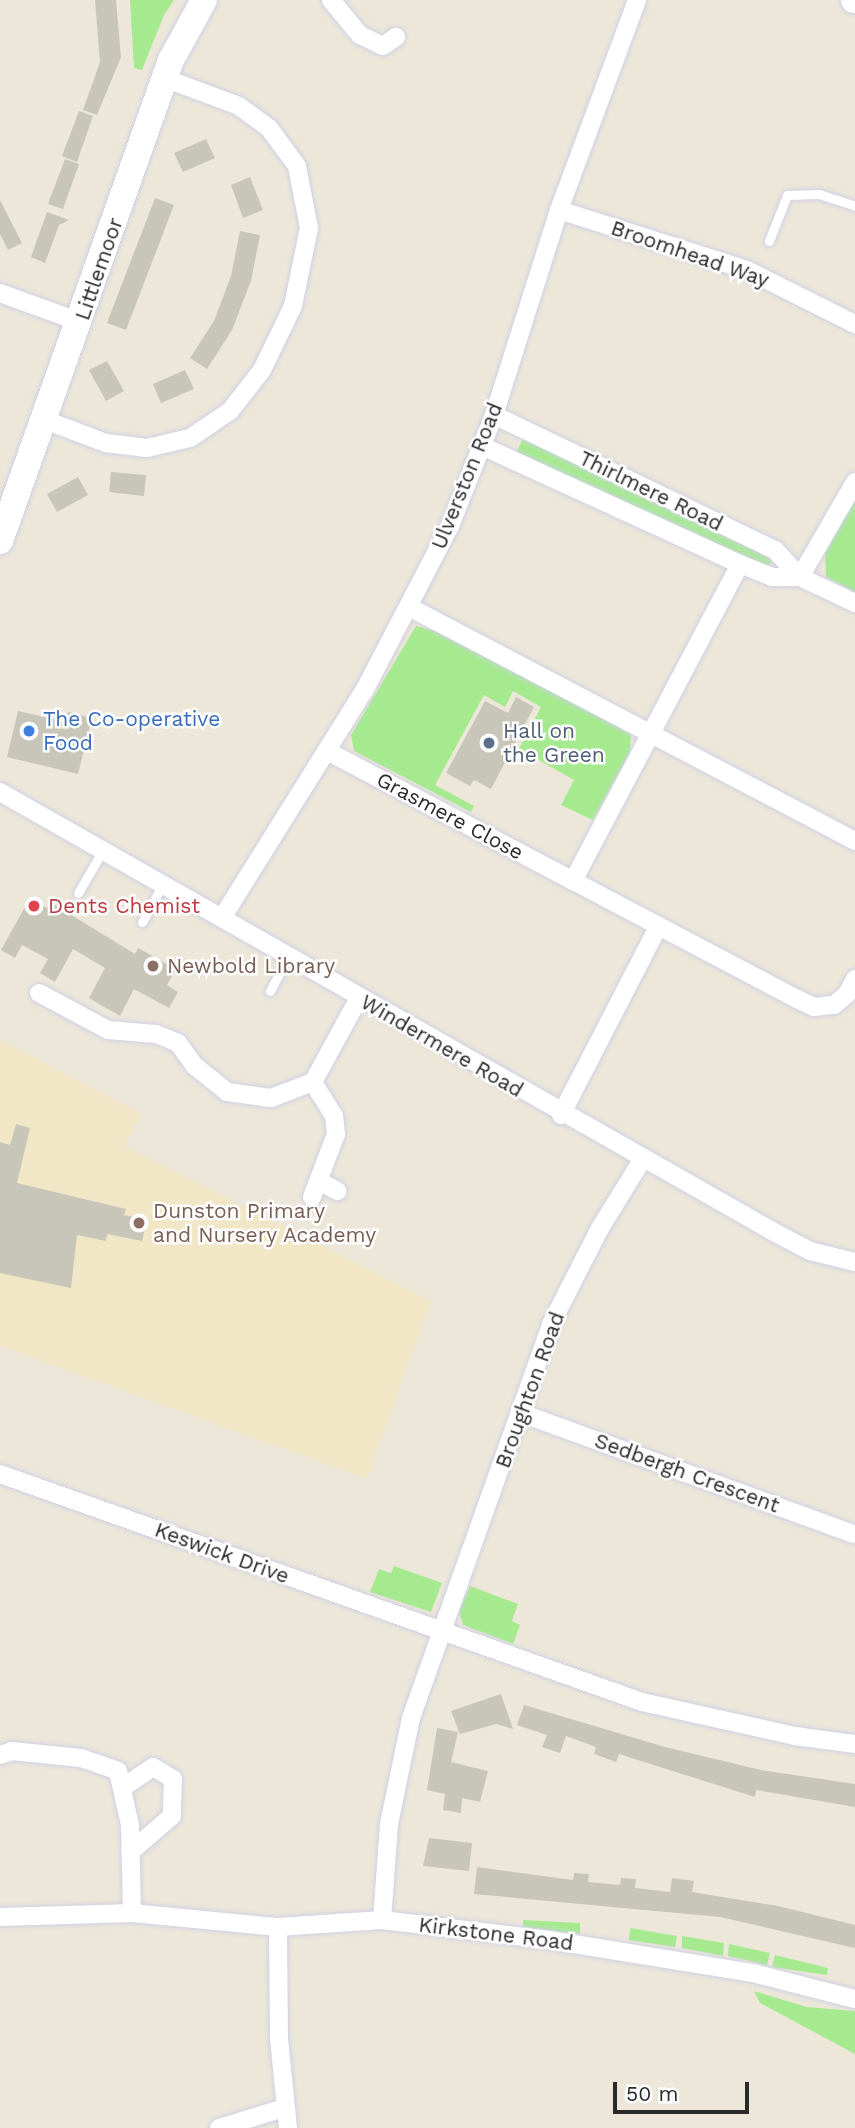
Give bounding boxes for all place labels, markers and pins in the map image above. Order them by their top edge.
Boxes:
place label: The Co-operative Food [43,706,220,756]
place label: Hall on the Green [503,718,605,768]
marker: The Co-operative Food [21,723,37,739]
marker: Hall on the Green [481,735,497,751]
place label: Dents Chemist [48,893,200,919]
marker: Dents Chemist [26,898,42,914]
place label: Newbold Library [167,953,335,979]
marker: Newbold Library [145,958,161,974]
place label: Dunston Primary and Nursery Academy [153,1198,377,1248]
marker: Dunston Primary and Nursery Academy [131,1215,147,1231]

